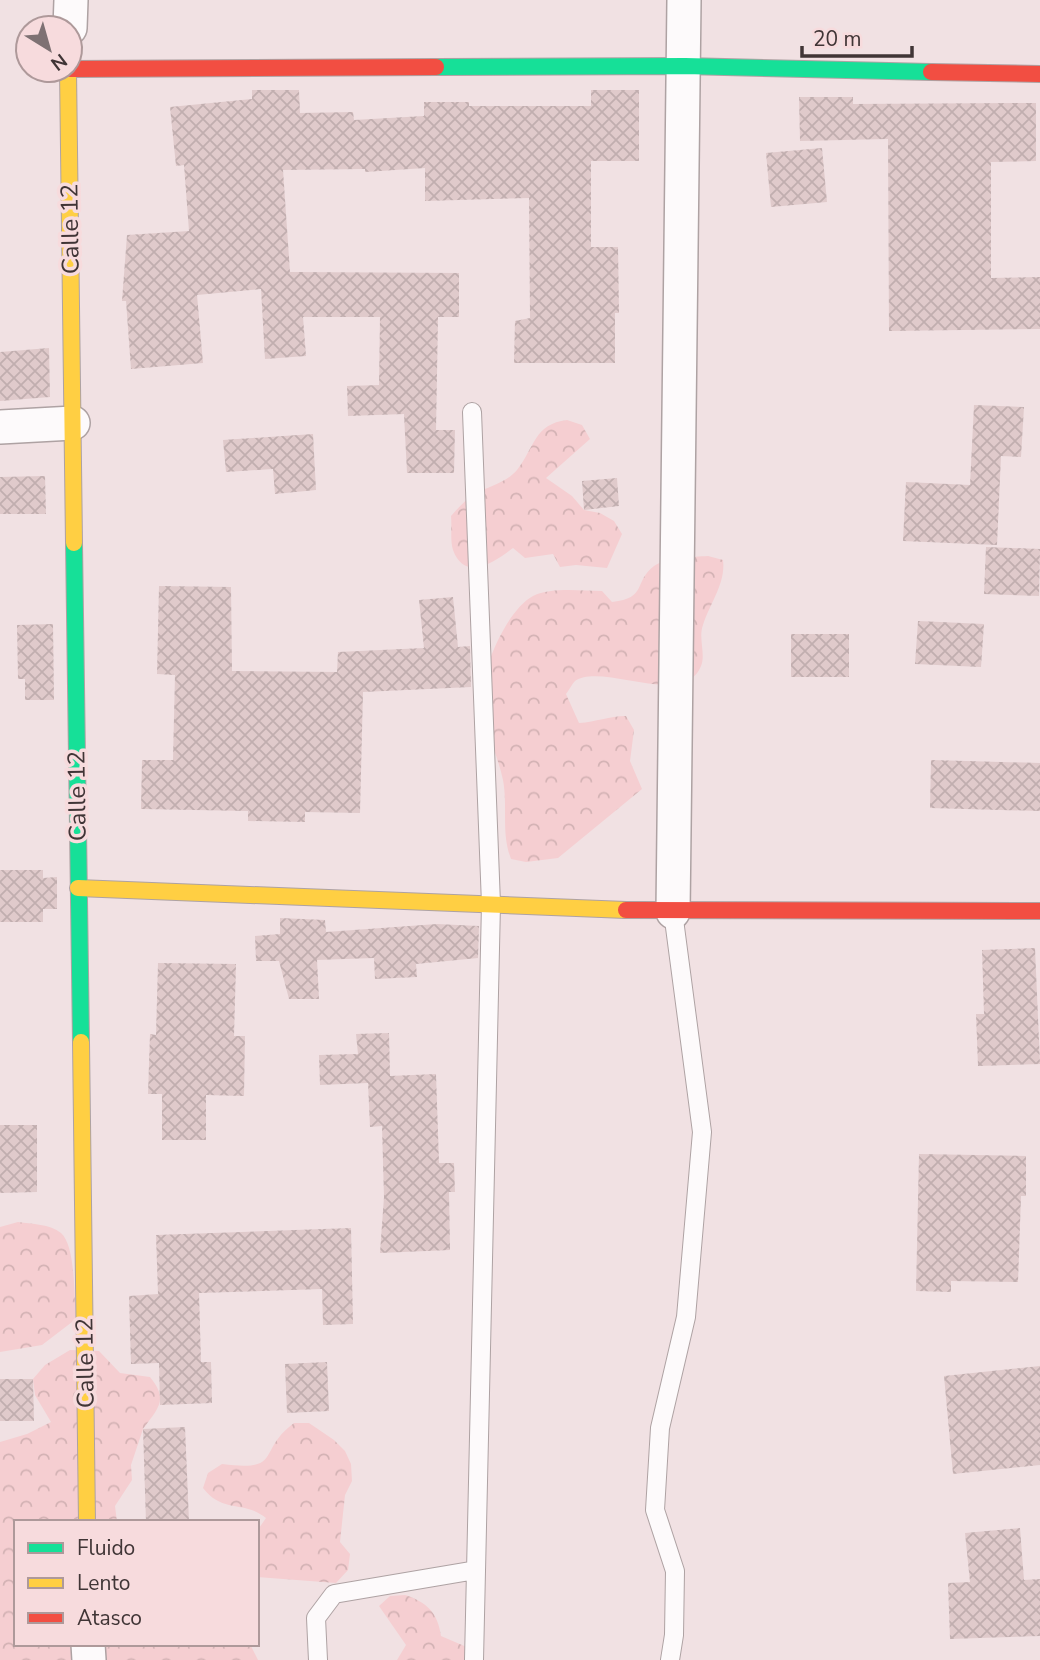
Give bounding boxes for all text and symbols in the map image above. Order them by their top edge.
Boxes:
north arrow [14,14,84,84]
scale bar [802,14,912,58]
text: 20 m [813,25,862,53]
text: N [45,47,72,76]
street label: Calle 12 [53,184,87,274]
street label: Calle 12 [60,751,94,841]
street label: Calle 12 [68,1318,102,1408]
legend [14,1520,259,1646]
text: Fluido [77,1534,135,1562]
text: Lento [77,1569,130,1597]
text: Atasco [77,1604,142,1632]

